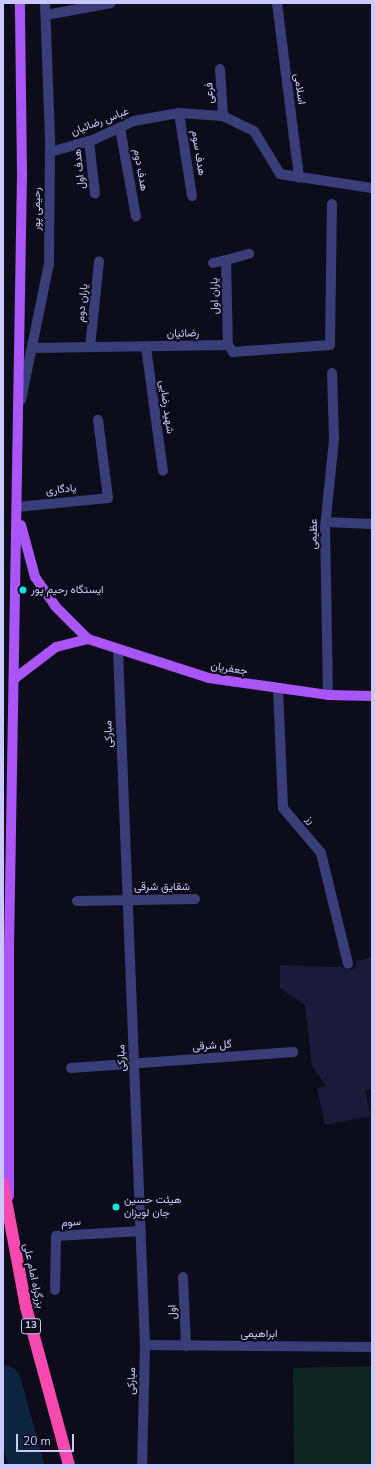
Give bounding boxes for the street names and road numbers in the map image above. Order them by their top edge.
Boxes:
street label: اسلامی [290,73,308,105]
street label: فرعی [203,82,217,104]
street label: عباس رضائیان [69,105,131,139]
street label: هدف سوم [188,129,208,177]
street label: هدف اول [71,148,89,190]
street label: هدف دوم [130,148,150,192]
street label: رحیمی پور [30,187,44,231]
street label: یاران اول [208,278,222,314]
street label: یاران دوم [74,283,92,323]
street label: رضائیان [167,327,199,341]
street label: شهید رضایی [156,379,176,435]
street label: یادگاری [45,482,77,498]
street label: عظیمی [307,519,321,549]
street label: جعفریان [210,660,248,678]
street label: مبارکی [102,720,116,748]
street label: رز [303,813,317,827]
street label: شقایق شرقی [134,880,190,894]
street label: گل شرقی [192,1038,232,1054]
street label: مبارکی [115,1044,129,1072]
street label: سوم [61,1216,81,1230]
street label: بزرگراه امام علی [20,1242,46,1310]
street label: اول [166,1305,180,1319]
road number: 13 [21,1318,41,1334]
street label: ابراهیمی [240,1327,278,1341]
street label: مبارکی [125,1367,139,1395]

